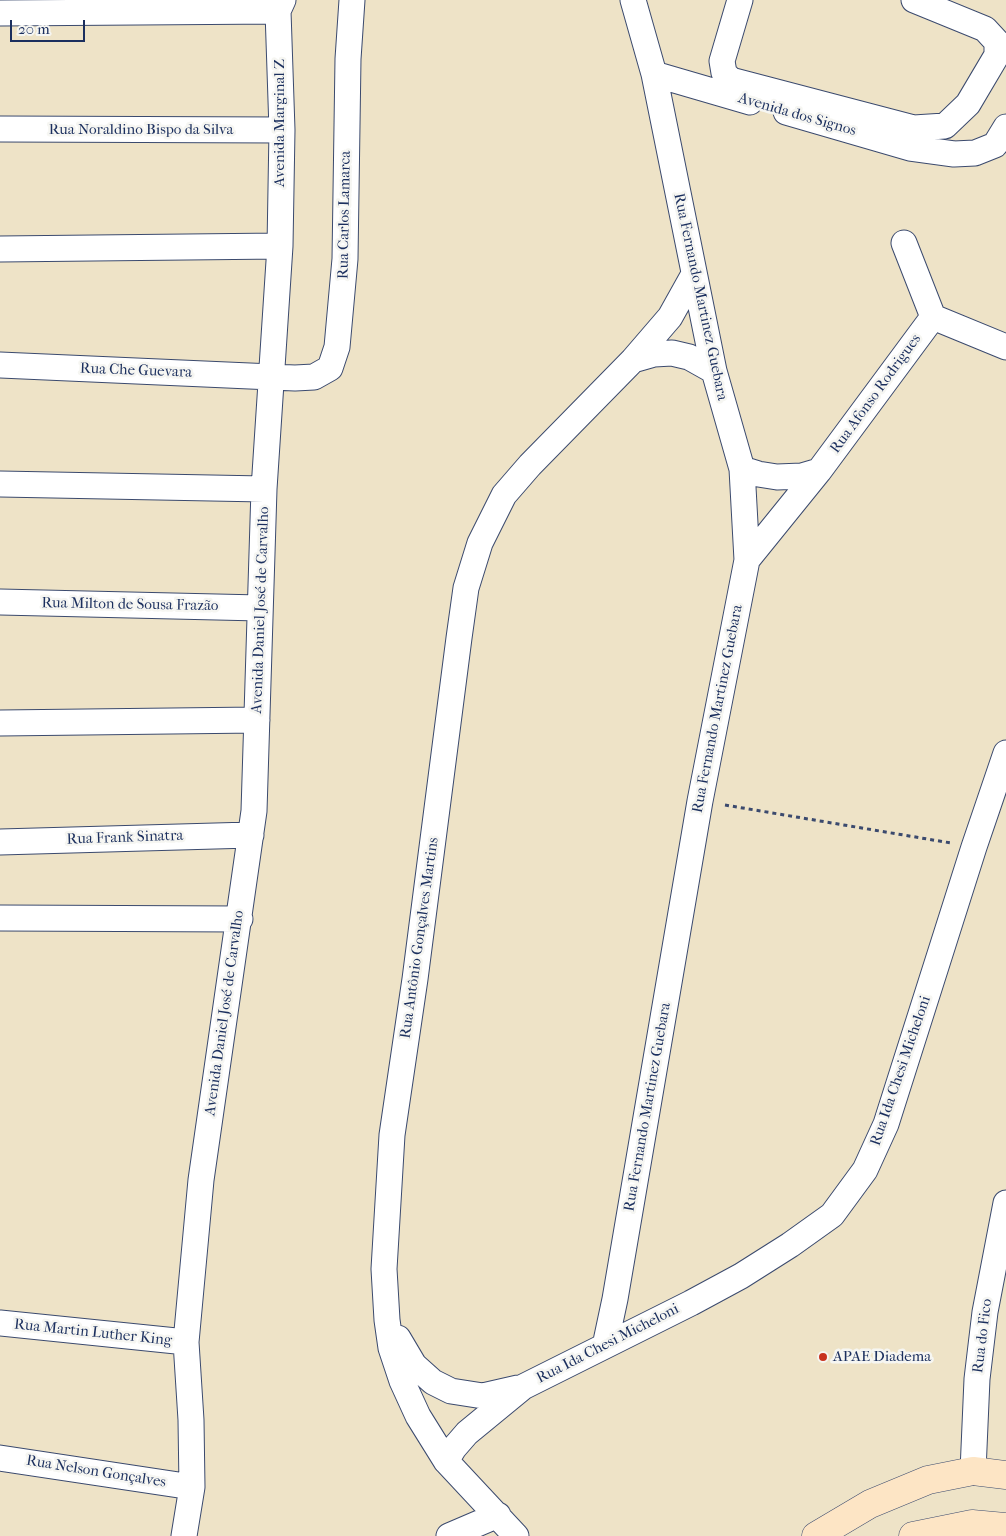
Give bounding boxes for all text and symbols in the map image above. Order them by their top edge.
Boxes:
scale bar [12,10,88,42]
text: 20 m [18,20,50,38]
street label: Avenida Marginal Z [271,59,289,187]
street label: Avenida dos Signos [736,90,858,140]
street label: Rua Noraldino Bispo da Silva [49,121,233,139]
street label: Rua Carlos Lamarca [335,151,355,279]
street label: Rua Fernando Martinez Guebara [669,192,731,402]
street label: Rua Afonso Rodrigues [827,331,925,457]
street label: Rua Che Guevara [80,360,192,382]
street label: Avenida Daniel José de Carvalho [248,506,274,714]
street label: Rua Milton de Sousa Frazão [41,594,219,616]
street label: Rua Fernando Martinez Guebara [689,603,747,815]
street label: Rua Frank Sinatra [66,827,184,849]
street label: Rua Antônio Gonçalves Martins [397,836,443,1040]
street label: Avenida Daniel José de Carvalho [202,909,248,1117]
street label: Rua Ida Chesi Micheloni [867,994,935,1148]
street label: Rua Fernando Martinez Guebara [621,1001,675,1213]
street label: Rua do Fico [970,1298,996,1374]
street label: Rua Ida Chesi Micheloni [534,1300,682,1388]
street label: Rua Martin Luther King [13,1316,173,1350]
place label: APAE Diadema [833,1348,931,1366]
marker: APAE Diadema [817,1351,829,1363]
street label: Rua Nelson Gonçalves [25,1452,167,1492]

